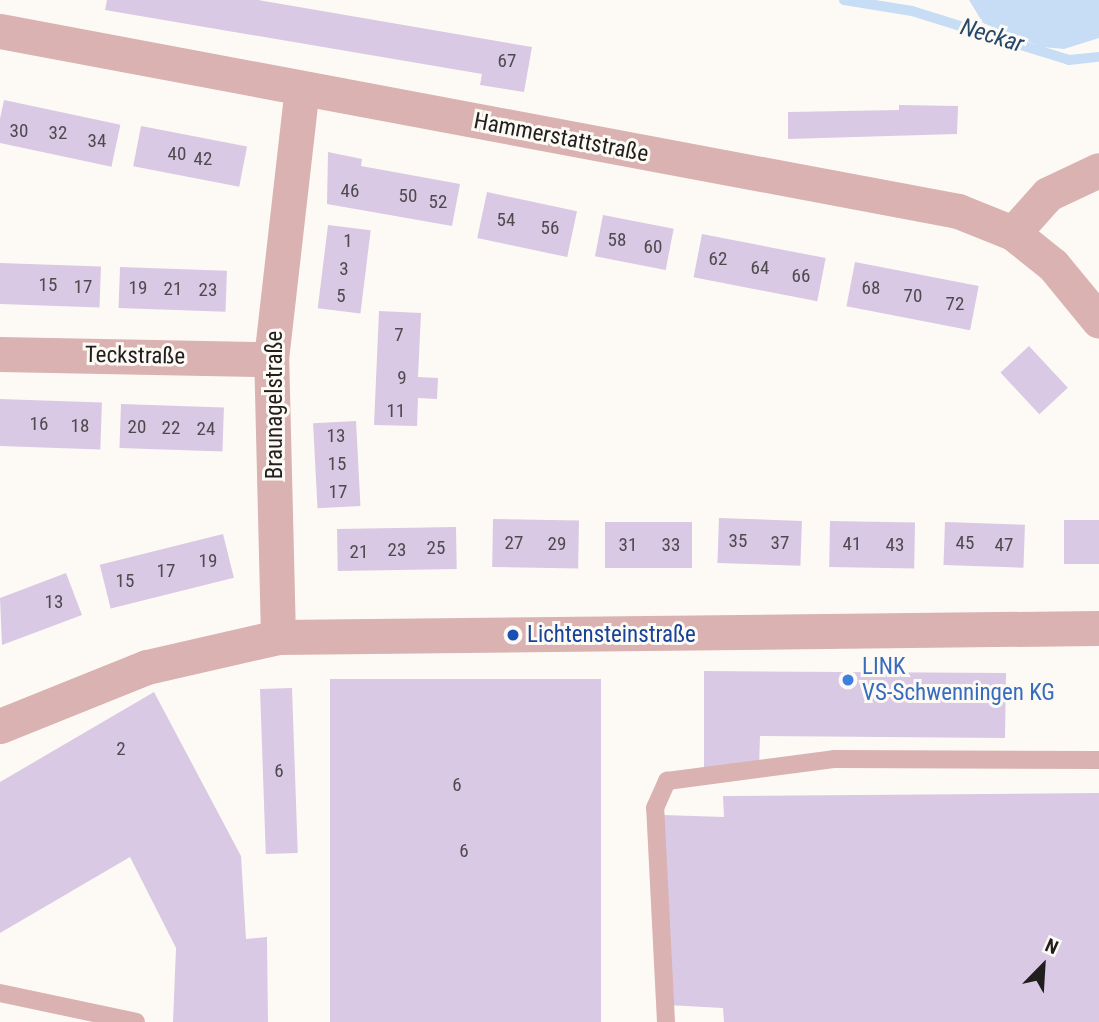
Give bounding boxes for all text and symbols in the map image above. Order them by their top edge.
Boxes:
water label: Neckar [957,13,1027,59]
house number: 67 [498,50,516,72]
street label: Hammerstattstraße [471,108,651,168]
house number: 30 [10,120,28,142]
house number: 32 [49,122,67,144]
house number: 34 [88,130,106,152]
house number: 40 [168,143,186,165]
house number: 42 [194,148,212,170]
house number: 46 [341,180,359,202]
house number: 50 [399,185,417,207]
house number: 52 [429,191,447,213]
house number: 54 [497,209,515,231]
house number: 56 [541,217,559,239]
house number: 58 [608,229,626,251]
house number: 1 [343,230,353,252]
house number: 60 [644,236,662,258]
house number: 62 [709,248,727,270]
house number: 64 [751,257,769,279]
house number: 3 [339,258,349,280]
house number: 66 [792,265,810,287]
house number: 15 [39,274,57,296]
house number: 17 [74,276,92,298]
house number: 19 [129,277,147,299]
house number: 68 [862,277,880,299]
house number: 21 [164,278,182,300]
house number: 23 [199,279,217,301]
house number: 5 [336,285,346,307]
house number: 70 [904,285,922,307]
house number: 72 [946,293,964,315]
house number: 7 [394,324,404,346]
street label: Braunagelstraße [261,331,289,479]
street label: Teckstraße [85,341,185,371]
house number: 9 [397,367,407,389]
house number: 11 [387,400,405,422]
house number: 16 [30,413,48,435]
house number: 18 [71,415,89,437]
house number: 20 [128,416,146,438]
house number: 22 [162,417,180,439]
house number: 24 [197,418,215,440]
house number: 13 [327,425,345,447]
house number: 15 [328,453,346,475]
house number: 17 [329,481,347,503]
house number: 35 [729,530,747,552]
house number: 27 [505,532,523,554]
house number: 37 [771,532,789,554]
house number: 45 [956,532,974,554]
house number: 29 [548,533,566,555]
house number: 41 [843,533,861,555]
house number: 31 [619,534,637,556]
house number: 33 [662,534,680,556]
house number: 43 [886,534,904,556]
house number: 47 [995,534,1013,556]
house number: 25 [427,537,445,559]
house number: 23 [388,539,406,561]
house number: 21 [350,541,368,563]
house number: 19 [199,550,217,572]
house number: 17 [157,560,175,582]
house number: 15 [116,570,134,592]
house number: 13 [45,591,63,613]
place label: Lichtensteinstraße [527,621,696,649]
marker: Lichtensteinstraße [505,627,521,643]
place label: LINK VS-Schwenningen KG [862,653,1055,707]
marker: LINK VS-Schwenningen KG [840,672,856,688]
house number: 2 [116,738,126,760]
house number: 6 [274,760,284,782]
house number: 6 [452,774,462,796]
house number: 6 [459,840,469,862]
north arrow [1008,931,1078,1001]
text: N [1042,933,1062,959]

